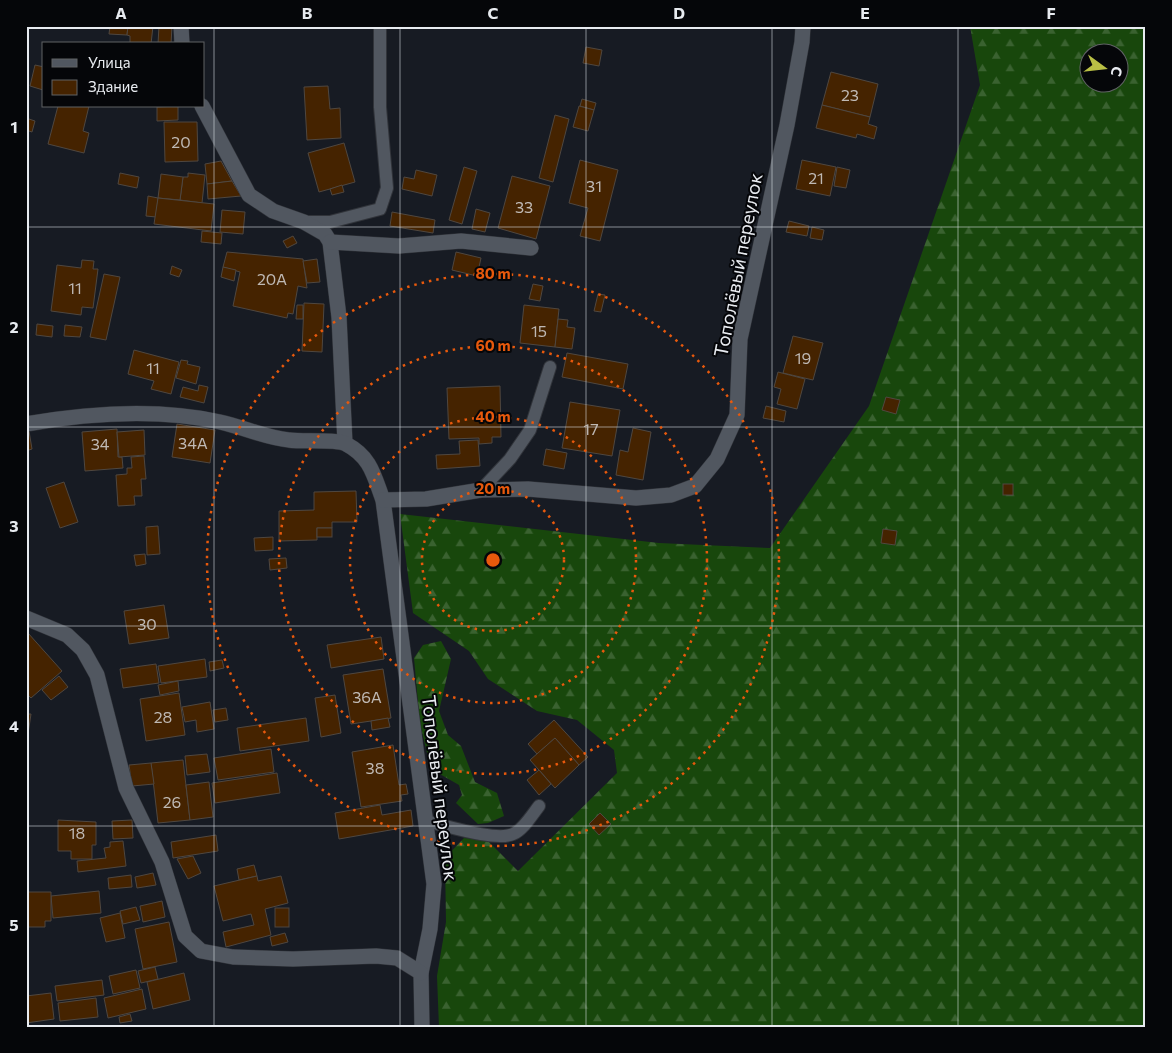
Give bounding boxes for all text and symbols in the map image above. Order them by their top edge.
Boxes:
text: A [115,3,127,22]
text: B [302,3,313,22]
text: C [488,3,499,22]
text: D [673,3,685,22]
text: E [860,3,870,22]
text: F [1046,3,1056,22]
legend [42,42,205,108]
north arrow [1080,42,1130,92]
text: Улица [88,53,130,71]
text: С [1108,65,1126,78]
text: Здание [88,77,138,95]
house number: 23 [841,85,859,104]
text: 1 [10,117,18,136]
house number: 20 [171,132,191,151]
house number: 21 [808,168,824,187]
street label: Тополёвый переулок [708,171,767,359]
house number: 31 [586,176,602,195]
house number: 33 [515,197,533,216]
text: 80 m [475,264,511,282]
house number: 20А [257,269,287,288]
house number: 11 [68,278,82,297]
text: 2 [9,317,19,336]
house number: 15 [531,321,547,340]
text: 60 m [475,336,511,354]
house number: 19 [795,348,811,367]
house number: 11 [146,358,160,377]
text: 40 m [475,407,511,425]
house number: 17 [583,419,599,438]
house number: 34А [178,433,208,452]
house number: 34 [91,434,110,453]
text: 20 m [476,479,510,497]
text: 3 [9,516,19,535]
centre of rings [484,551,502,569]
house number: 30 [137,614,157,633]
house number: 36А [352,687,382,706]
street label: Тополёвый переулок [418,694,463,882]
house number: 28 [154,707,172,726]
text: 4 [9,716,19,735]
house number: 38 [366,758,384,777]
house number: 26 [163,792,181,811]
house number: 18 [69,823,85,842]
text: 5 [9,915,19,934]

